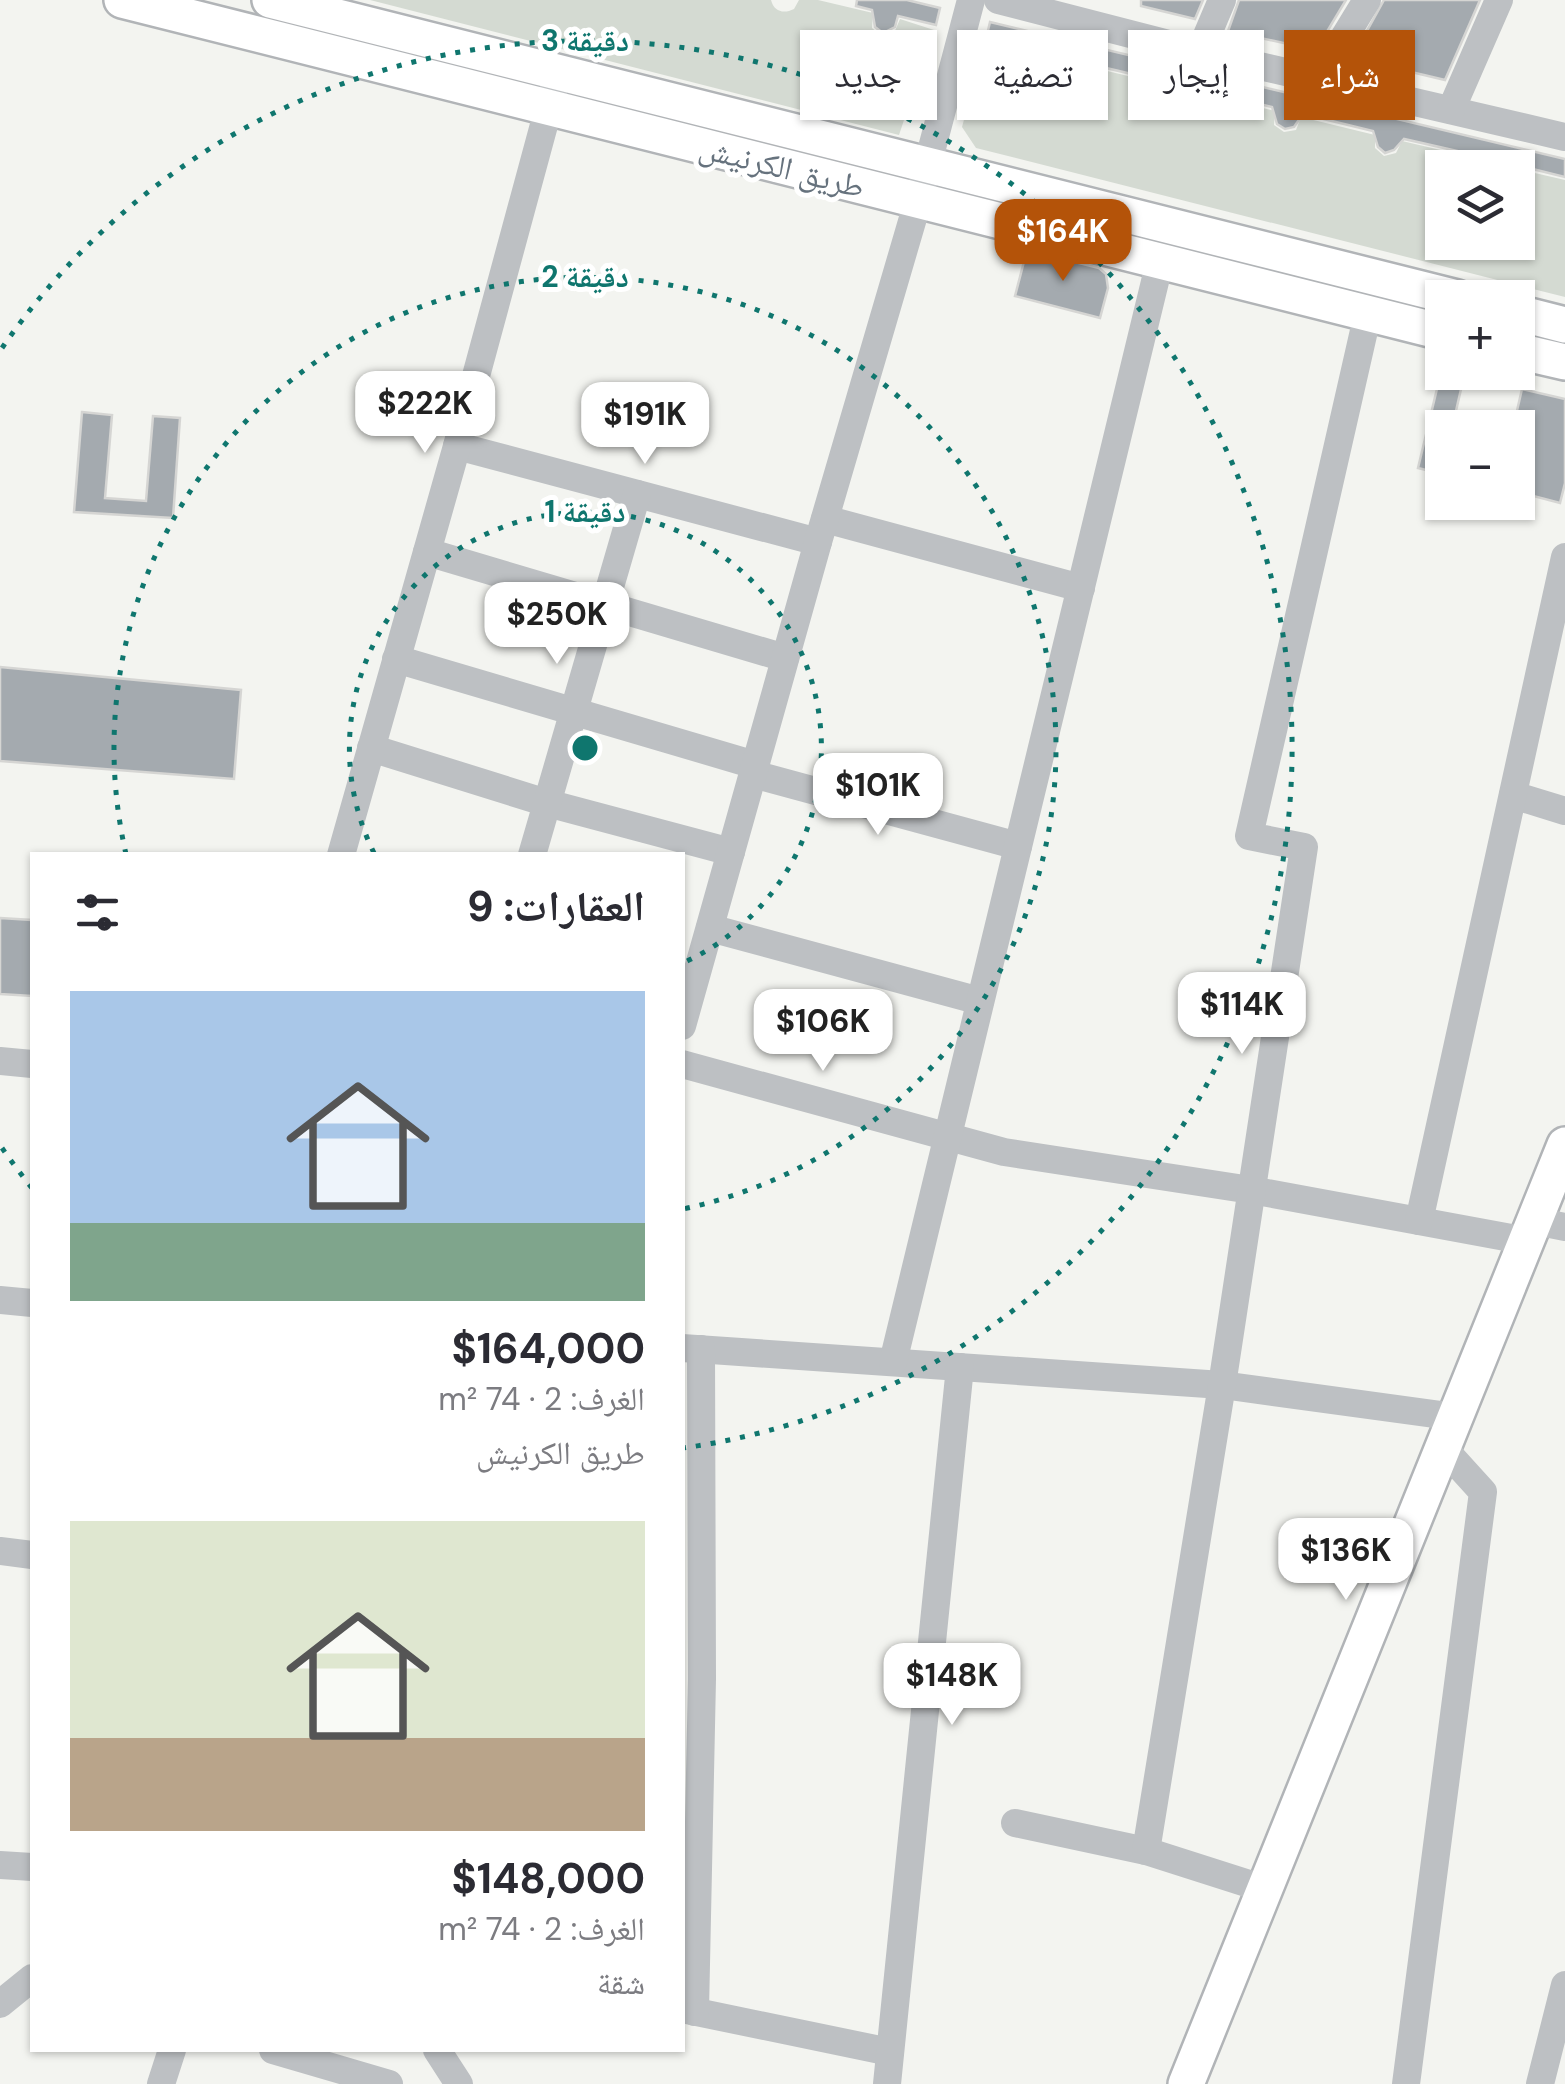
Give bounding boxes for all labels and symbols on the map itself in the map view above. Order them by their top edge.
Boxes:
text: 3 دقيقة [541,21,629,60]
street label: طريق الكرنيش [695,126,869,208]
pin: $164K [993,199,1133,284]
text: 2 دقيقة [541,257,629,296]
pin: $222K [355,371,495,456]
pin: $191K [575,382,715,467]
text: 1 دقيقة [545,492,625,531]
pin: $250K [487,582,627,667]
centre of rings [567,730,603,766]
pin: $101K [808,753,948,838]
pin: $114K [1172,972,1312,1057]
pin: $106K [753,989,893,1074]
pin: $136K [1276,1518,1416,1603]
pin: $148K [882,1643,1022,1728]

